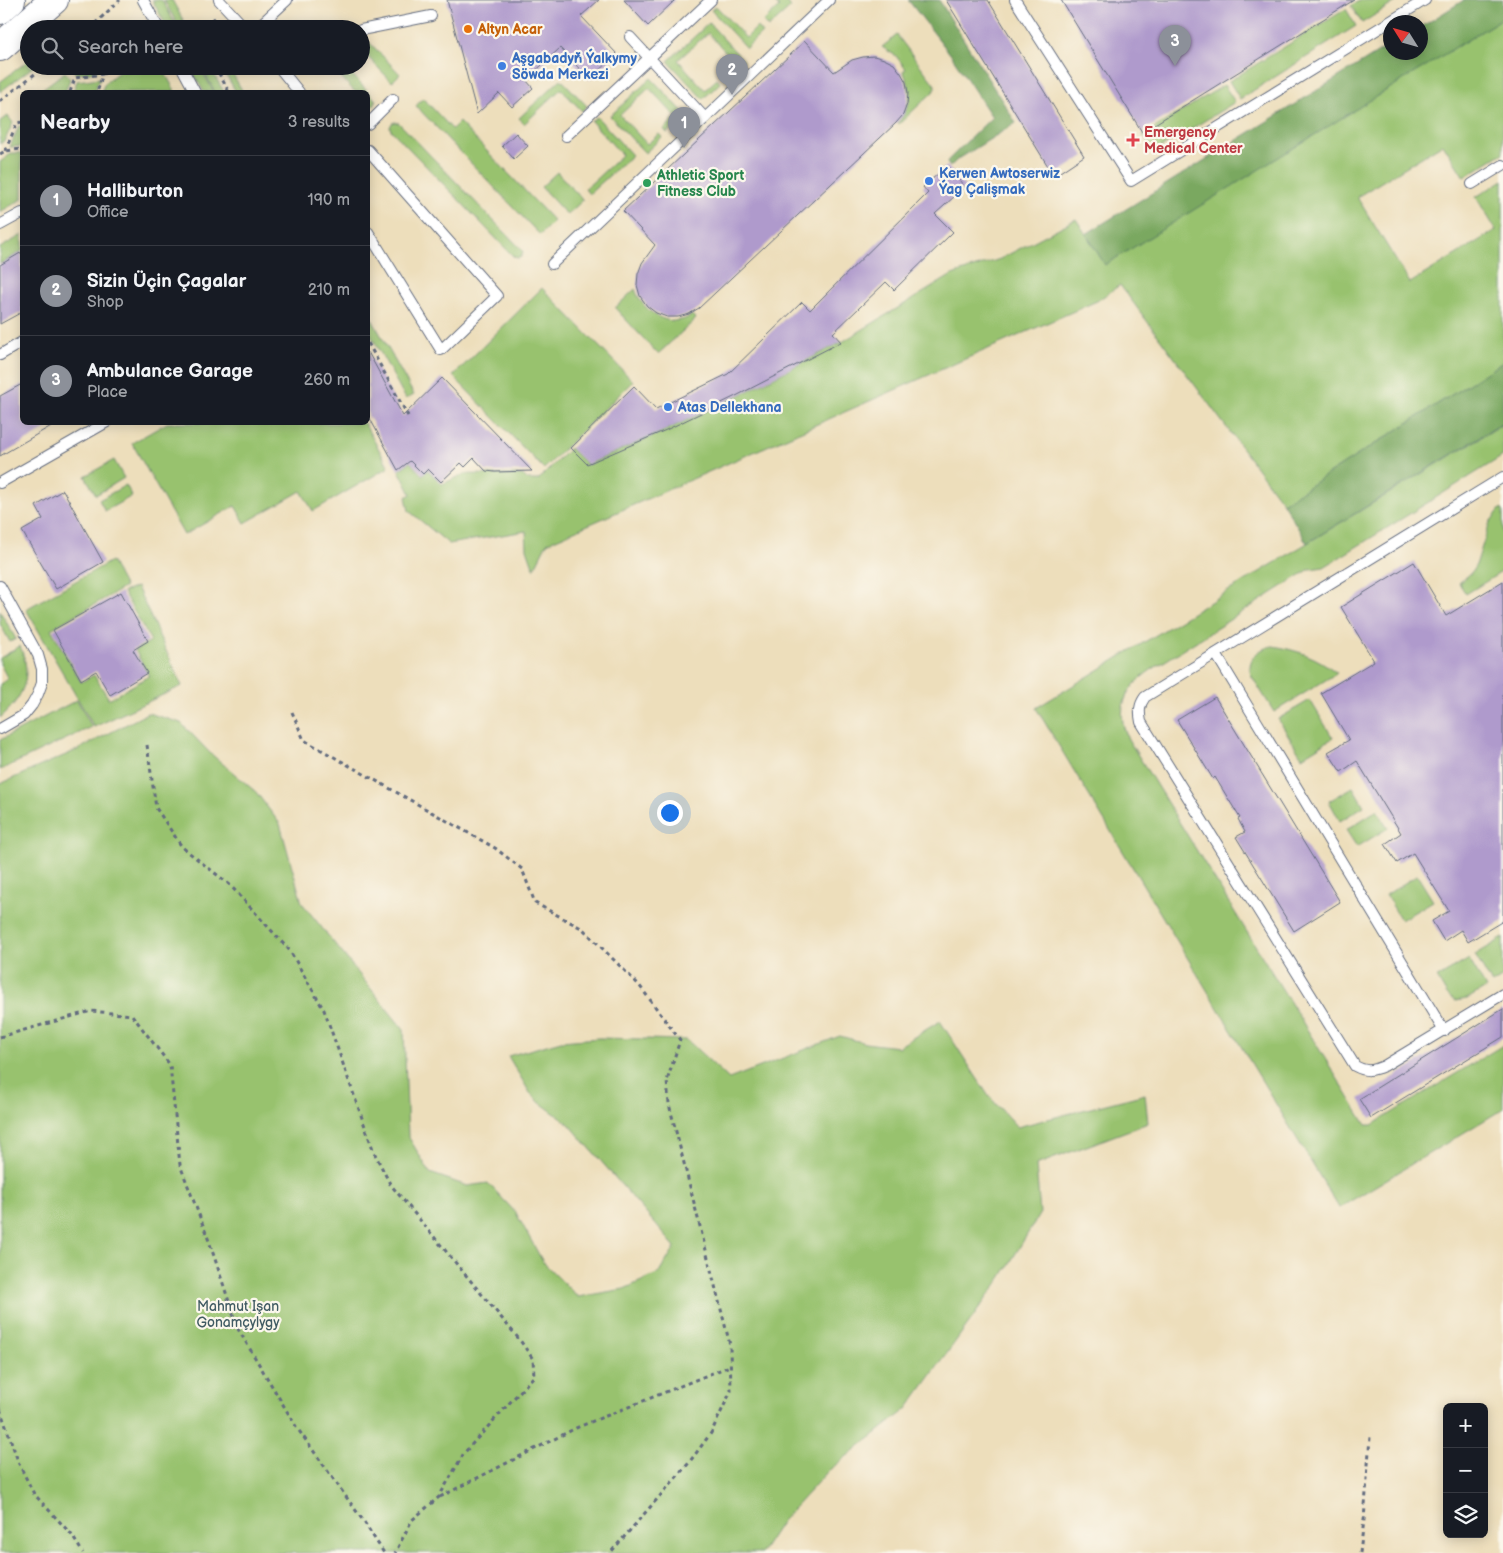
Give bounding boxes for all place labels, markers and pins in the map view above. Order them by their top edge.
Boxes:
place label: Altyn Acar [477,21,543,38]
marker: Altyn Acar [462,23,474,35]
pin: 3 [1159,25,1191,66]
place label: Aşgabadyň Ýalkymy Söwda Merkezi [511,48,638,83]
pin: 2 [716,54,748,95]
marker: Aşgabadyň Ýalkymy Söwda Merkezi [496,60,508,72]
pin: 1 [668,107,700,148]
place label: Emergency Medical Center [1144,124,1243,157]
marker: Emergency Medical Center [1126,133,1140,147]
place label: Kerwen Awtoserwiz Ýag Çalişmak [939,165,1060,198]
place label: Athletic Sport Fitness Club [656,167,744,200]
marker: Kerwen Awtoserwiz Ýag Çalişmak [923,175,935,187]
marker: Athletic Sport Fitness Club [641,177,653,189]
place label: Atas Dellekhana [677,399,782,416]
marker: Atas Dellekhana [662,401,674,413]

